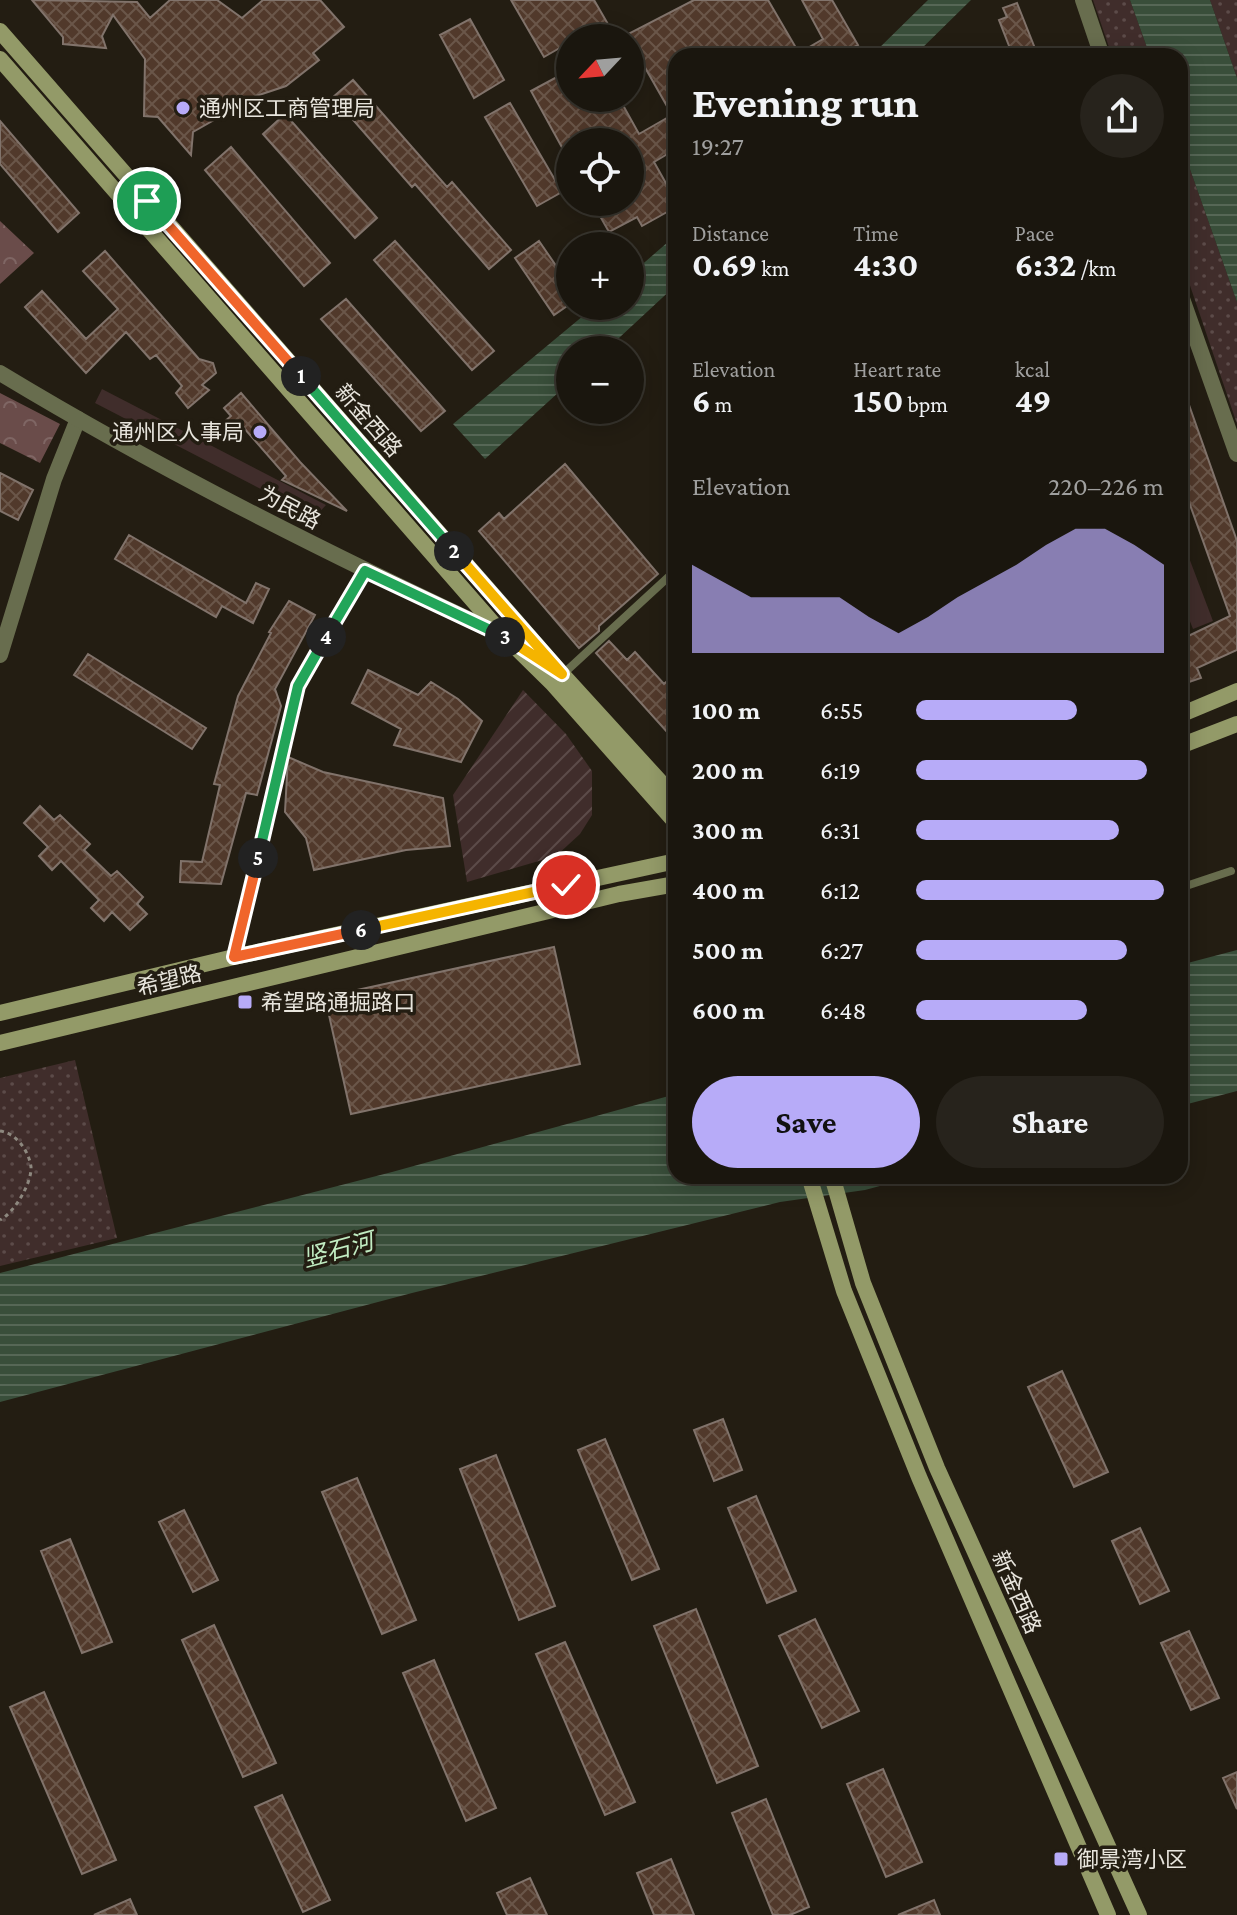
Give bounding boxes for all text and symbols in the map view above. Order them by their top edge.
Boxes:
north arrow [556,24,644,112]
map controls [556,24,644,424]
button: share [1080,74,1164,158]
text: Evening run [692,78,919,126]
place label: 通州区工商管理局 [199,96,375,121]
marker: 通州区工商管理局 [174,99,192,117]
button: locate [556,128,644,216]
text: 19:27 [692,132,744,161]
pin [113,167,181,235]
icon: arrive [125,179,169,223]
text: Distance [692,221,769,246]
text: Time [853,221,898,246]
text: Pace [1015,221,1054,246]
button: + [556,232,644,320]
text: 0.69 [692,246,757,283]
text: 4:30 [853,246,918,283]
text: 6:32 [1015,246,1076,283]
text: km [757,256,789,281]
text: /km [1076,256,1116,281]
button: − [556,336,644,424]
pin: 1 [281,356,321,396]
text: Elevation [692,357,775,382]
text: Heart rate [853,357,941,382]
text: kcal [1015,357,1050,382]
text: 1 [297,363,305,388]
street label: 新金西路 [330,379,407,462]
text: 6 [692,382,711,419]
text: 150 [853,382,903,419]
text: 49 [1015,382,1051,419]
text: m [711,392,732,417]
text: bpm [903,392,948,417]
place label: 通州区人事局 [112,420,244,445]
marker: 通州区人事局 [251,423,269,441]
text: Elevation [692,472,790,501]
text: 220–226 m [1048,472,1164,501]
street label: 为民路 [255,481,325,534]
pin: 2 [434,531,474,571]
text: 2 [448,538,460,563]
pin: 4 [306,617,346,657]
pin: 3 [485,617,525,657]
text: 4 [320,624,332,649]
text: 3 [500,624,510,649]
text: 100 m [692,696,760,725]
text: 6:55 [820,696,863,725]
text: 200 m [692,756,764,785]
text: 6:19 [820,756,861,785]
text: 300 m [692,816,763,845]
text: 6:31 [820,816,860,845]
pin: 5 [238,838,278,878]
text: 5 [253,845,263,870]
pin [532,851,600,919]
icon: check [544,863,588,907]
text: 400 m [692,876,765,905]
text: 6:12 [820,876,860,905]
pin: 6 [341,910,381,950]
text: 6 [355,917,367,942]
text: 500 m [692,936,763,965]
text: 6:27 [820,936,863,965]
street label: 希望路 [134,960,204,1001]
place label: 希望路通掘路口 [261,990,415,1015]
marker: 希望路通掘路口 [236,993,254,1011]
text: 600 m [692,996,765,1025]
text: 6:48 [820,996,866,1025]
button: Save [692,1076,920,1168]
button: Share [936,1076,1164,1168]
water label: 竖石河 [300,1226,380,1272]
street label: 新金西路 [987,1547,1046,1637]
place label: 御景湾小区 [1077,1847,1187,1872]
marker: 御景湾小区 [1052,1850,1070,1868]

